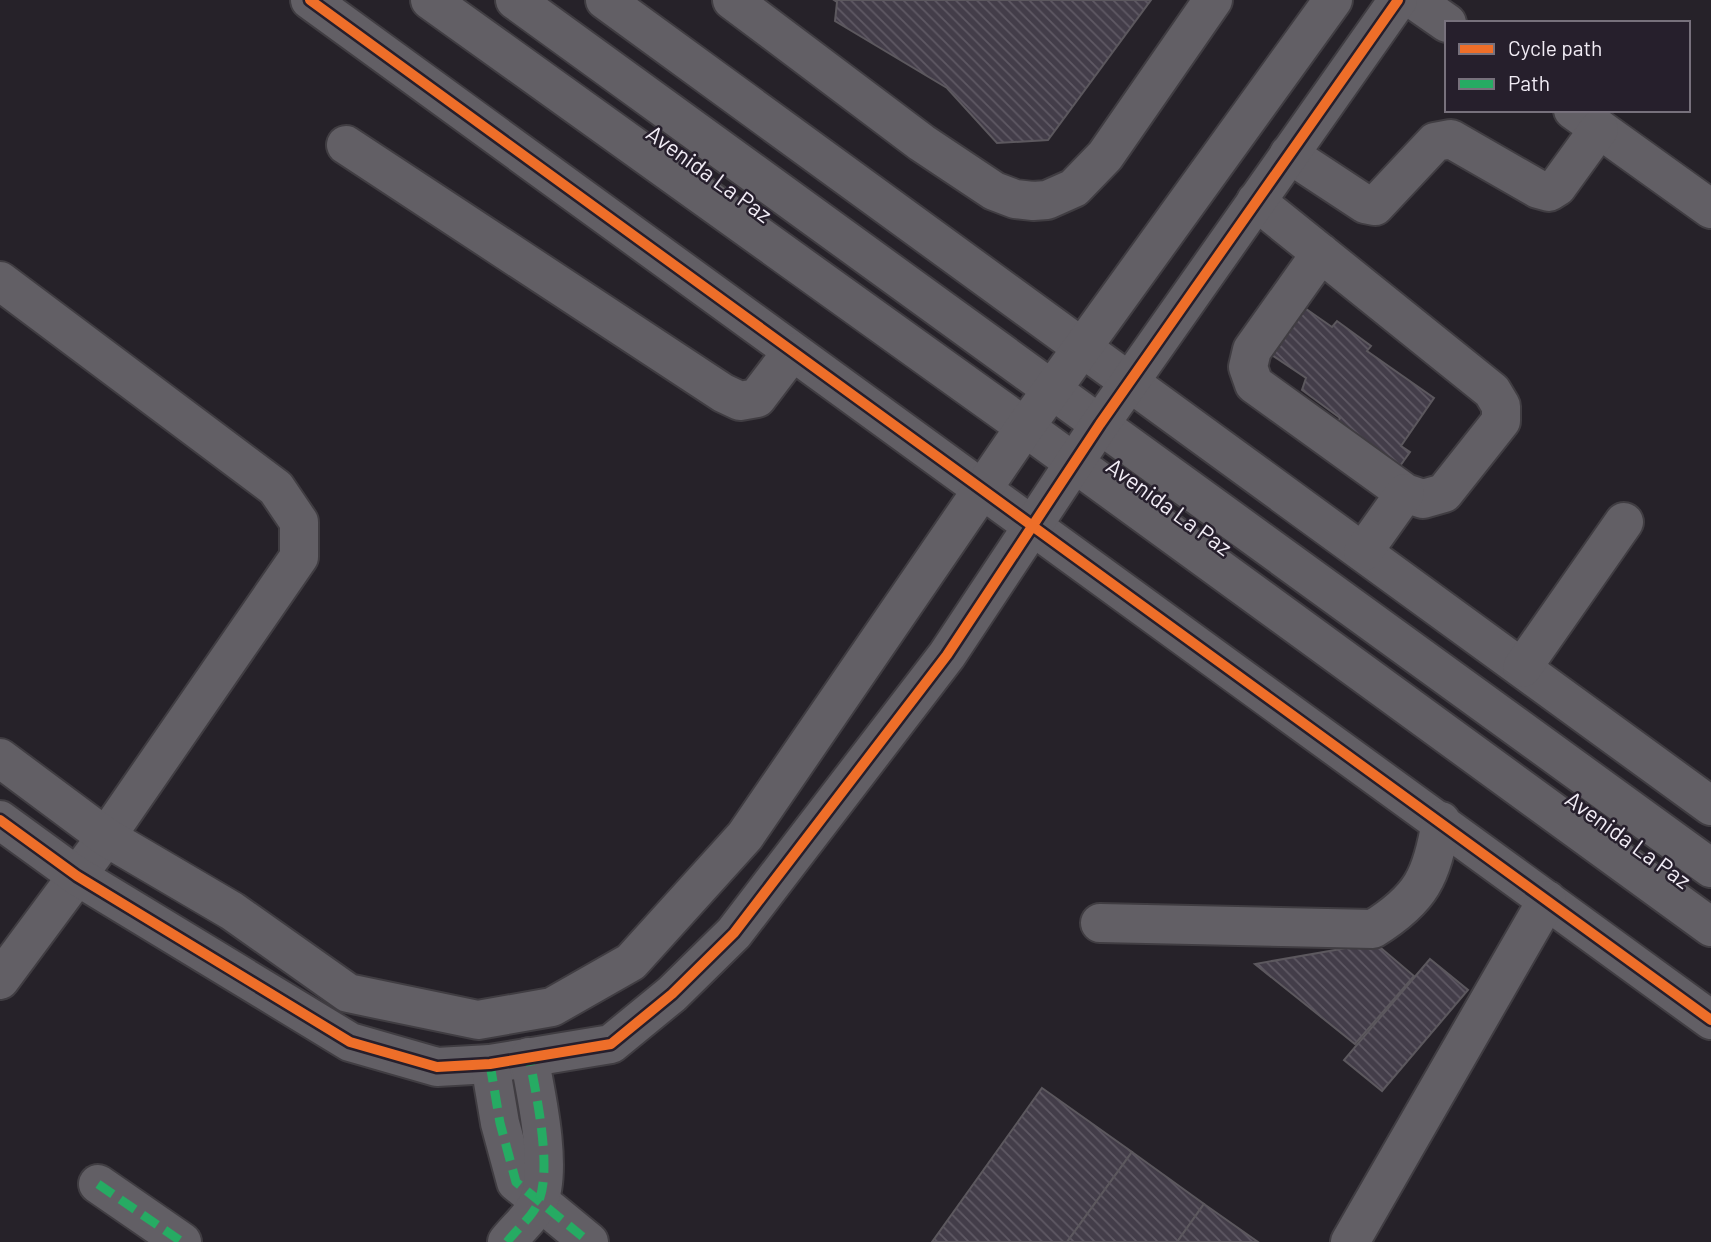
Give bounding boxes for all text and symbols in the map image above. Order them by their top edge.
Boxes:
legend [1445,21,1690,112]
text: Cycle path [1508,35,1602,60]
text: Path [1508,70,1550,95]
street label: Avenida La Paz [641,118,778,228]
street label: Avenida La Paz [1101,451,1238,561]
street label: Avenida La Paz [1560,784,1697,894]

